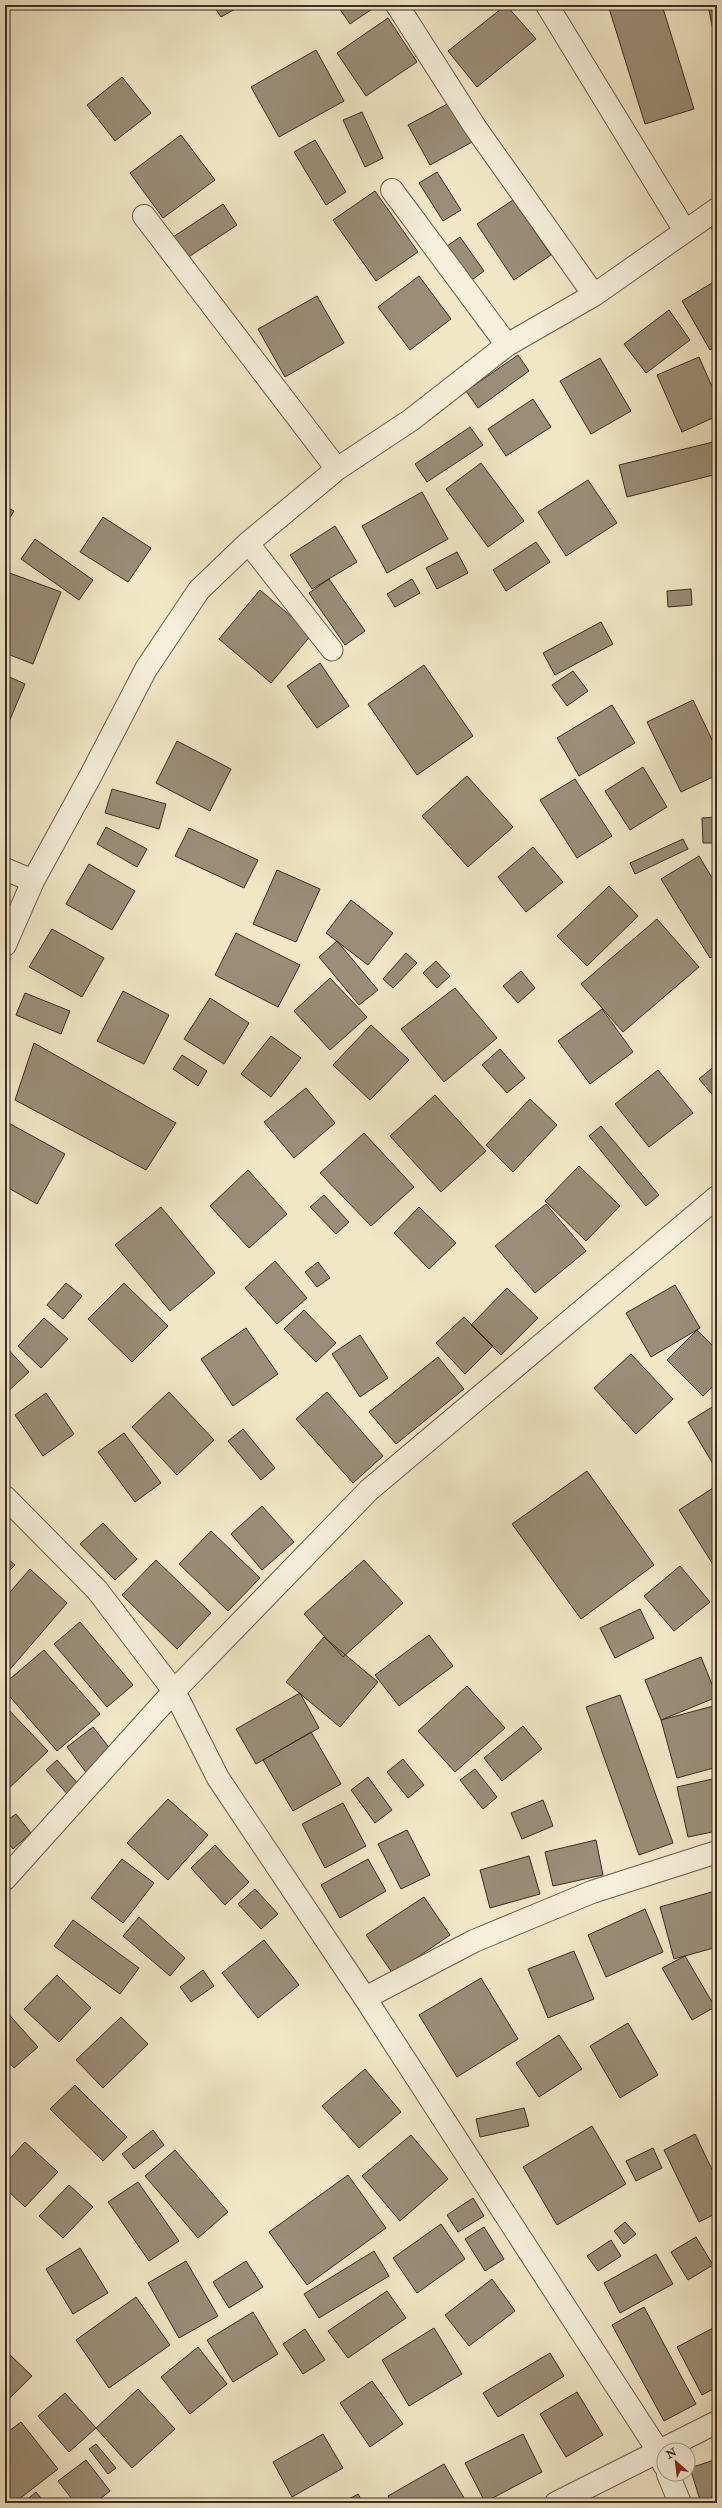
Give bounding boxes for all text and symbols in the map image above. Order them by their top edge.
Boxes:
north arrow [656,2442,696,2482]
text: N [663,2445,680,2462]

